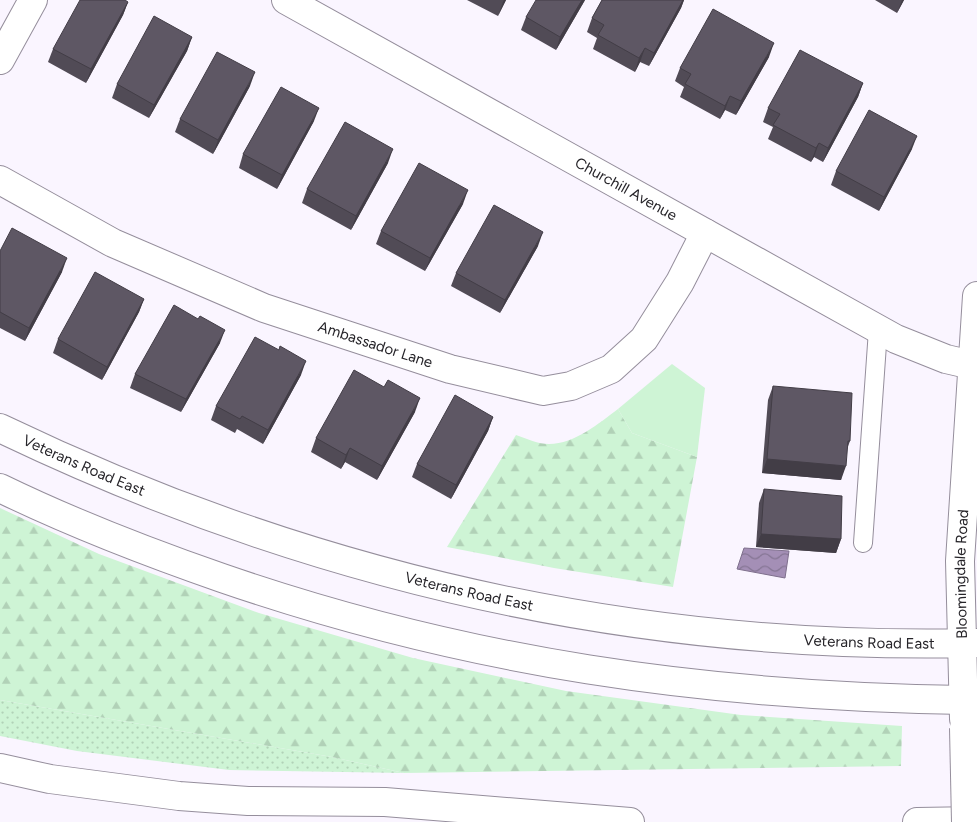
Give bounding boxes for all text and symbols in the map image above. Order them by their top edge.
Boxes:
street label: Churchill Avenue [572,153,680,224]
street label: Ambassador Lane [316,317,435,372]
street label: Veterans Road East [20,431,148,500]
street label: Bloomingdale Road [951,509,972,639]
street label: Veterans Road East [403,568,535,615]
street label: Veterans Road East [803,631,935,653]

